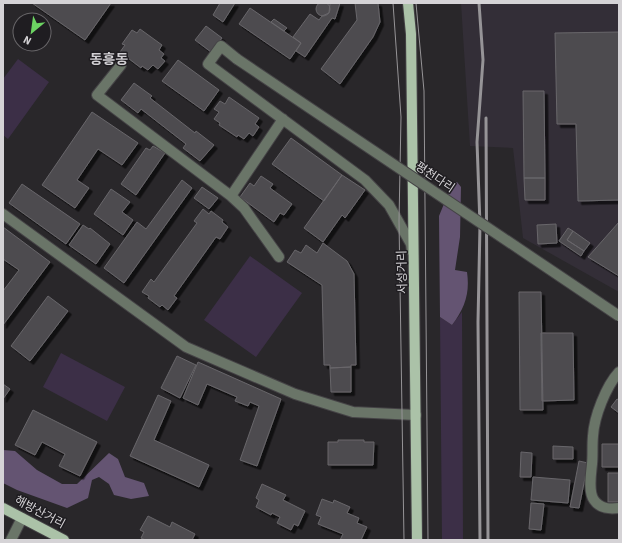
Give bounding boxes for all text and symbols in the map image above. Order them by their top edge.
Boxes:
north arrow [12,12,52,52]
text: N [21,32,34,49]
district label: 동흥동 [90,50,128,70]
street label: 평천다리 [412,158,458,197]
street label: 서성거리 [394,250,411,294]
street label: 해방산거리 [11,492,68,533]

